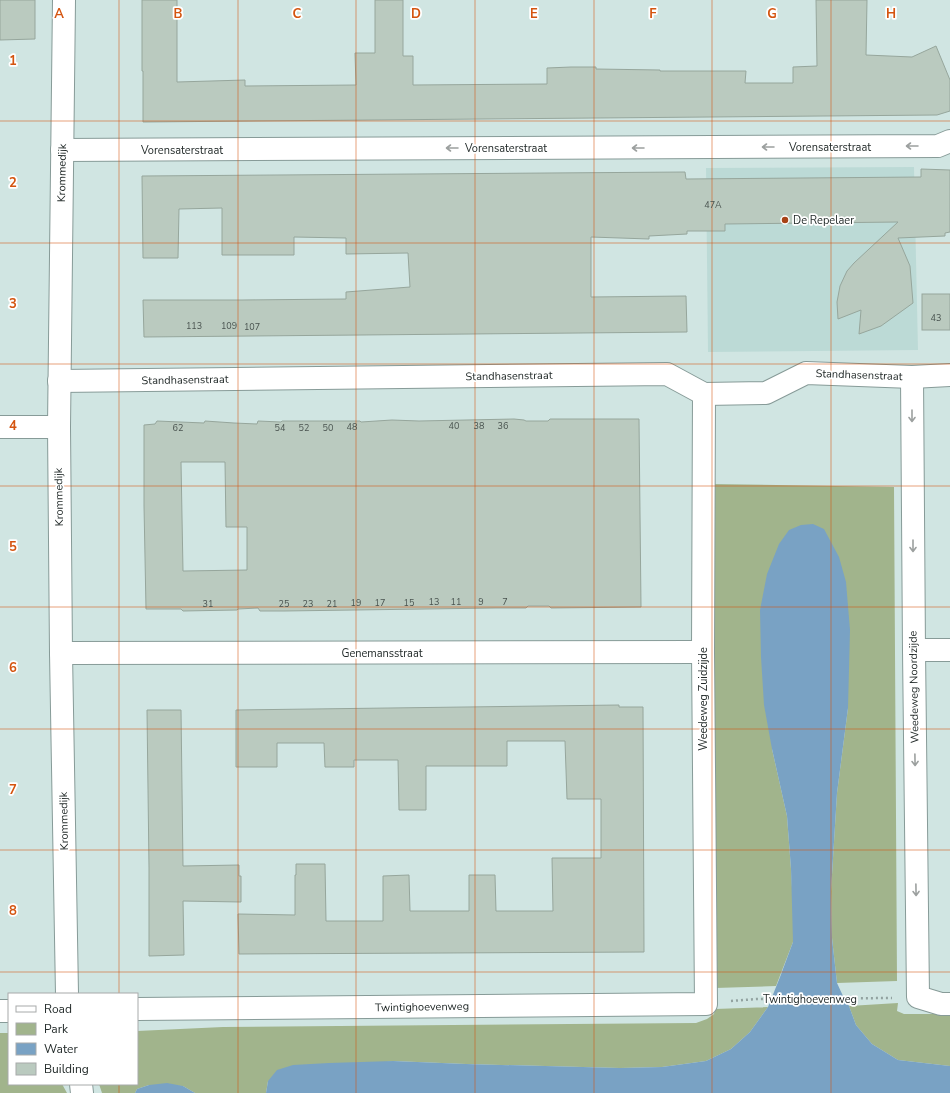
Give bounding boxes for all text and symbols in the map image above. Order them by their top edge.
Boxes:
text: A [54,5,64,23]
text: B [174,5,183,23]
text: C [293,5,302,23]
text: D [411,5,421,23]
text: E [530,5,538,23]
text: F [649,5,657,23]
text: G [767,5,777,23]
text: H [886,5,896,23]
text: 1 [9,52,17,70]
street label: Vorensaterstraat [788,140,871,155]
street label: Vorensaterstraat [464,141,547,156]
one-way arrow [906,142,919,150]
street label: Krommedijk [54,143,70,202]
street label: Vorensaterstraat [140,143,223,158]
one-way arrow [762,143,775,151]
one-way arrow [446,144,459,152]
one-way arrow [632,144,645,152]
text: 2 [9,174,17,192]
house number: 47A [704,199,722,211]
place label: De Repelaer [793,213,854,228]
marker: De Repelaer [780,215,790,225]
text: 3 [9,295,17,313]
house number: 43 [931,312,941,324]
house number: 113 [186,320,202,332]
house number: 109 [221,320,237,332]
house number: 107 [244,321,260,333]
street label: Standhasenstraat [815,366,903,384]
street label: Standhasenstraat [465,368,553,384]
street label: Standhasenstraat [141,372,229,388]
one-way arrow [908,409,916,422]
text: 4 [9,417,17,435]
house number: 40 [449,420,459,432]
house number: 38 [474,420,484,432]
house number: 36 [498,420,508,432]
house number: 48 [347,421,357,433]
house number: 62 [173,422,183,434]
house number: 54 [275,422,286,434]
house number: 52 [299,422,309,434]
house number: 50 [323,422,333,434]
street label: Krommedijk [51,467,67,526]
text: 5 [9,538,17,556]
one-way arrow [909,539,917,552]
house number: 13 [429,596,439,608]
house number: 11 [451,596,461,608]
house number: 9 [478,596,484,608]
house number: 7 [502,596,508,608]
house number: 19 [351,597,361,609]
house number: 17 [375,597,385,609]
house number: 15 [404,597,414,609]
house number: 31 [203,598,213,610]
house number: 25 [279,598,289,610]
house number: 23 [303,598,313,610]
house number: 21 [327,598,337,610]
street label: Weedeweg Noordzijde [906,630,922,744]
street label: Genemansstraat [341,646,423,661]
street label: Weedeweg Zuidzijde [696,647,711,751]
text: 6 [9,659,17,677]
one-way arrow [911,753,919,766]
text: 7 [9,781,17,799]
street label: Krommedijk [56,791,72,850]
one-way arrow [912,883,920,896]
text: 8 [9,902,17,920]
street label: Twintighoevenweg [763,992,857,1007]
legend [8,993,138,1085]
street label: Twintighoevenweg [375,999,469,1015]
text: Road [44,1001,72,1017]
text: Park [44,1021,69,1037]
text: Water [44,1041,78,1057]
text: Building [44,1061,89,1077]

